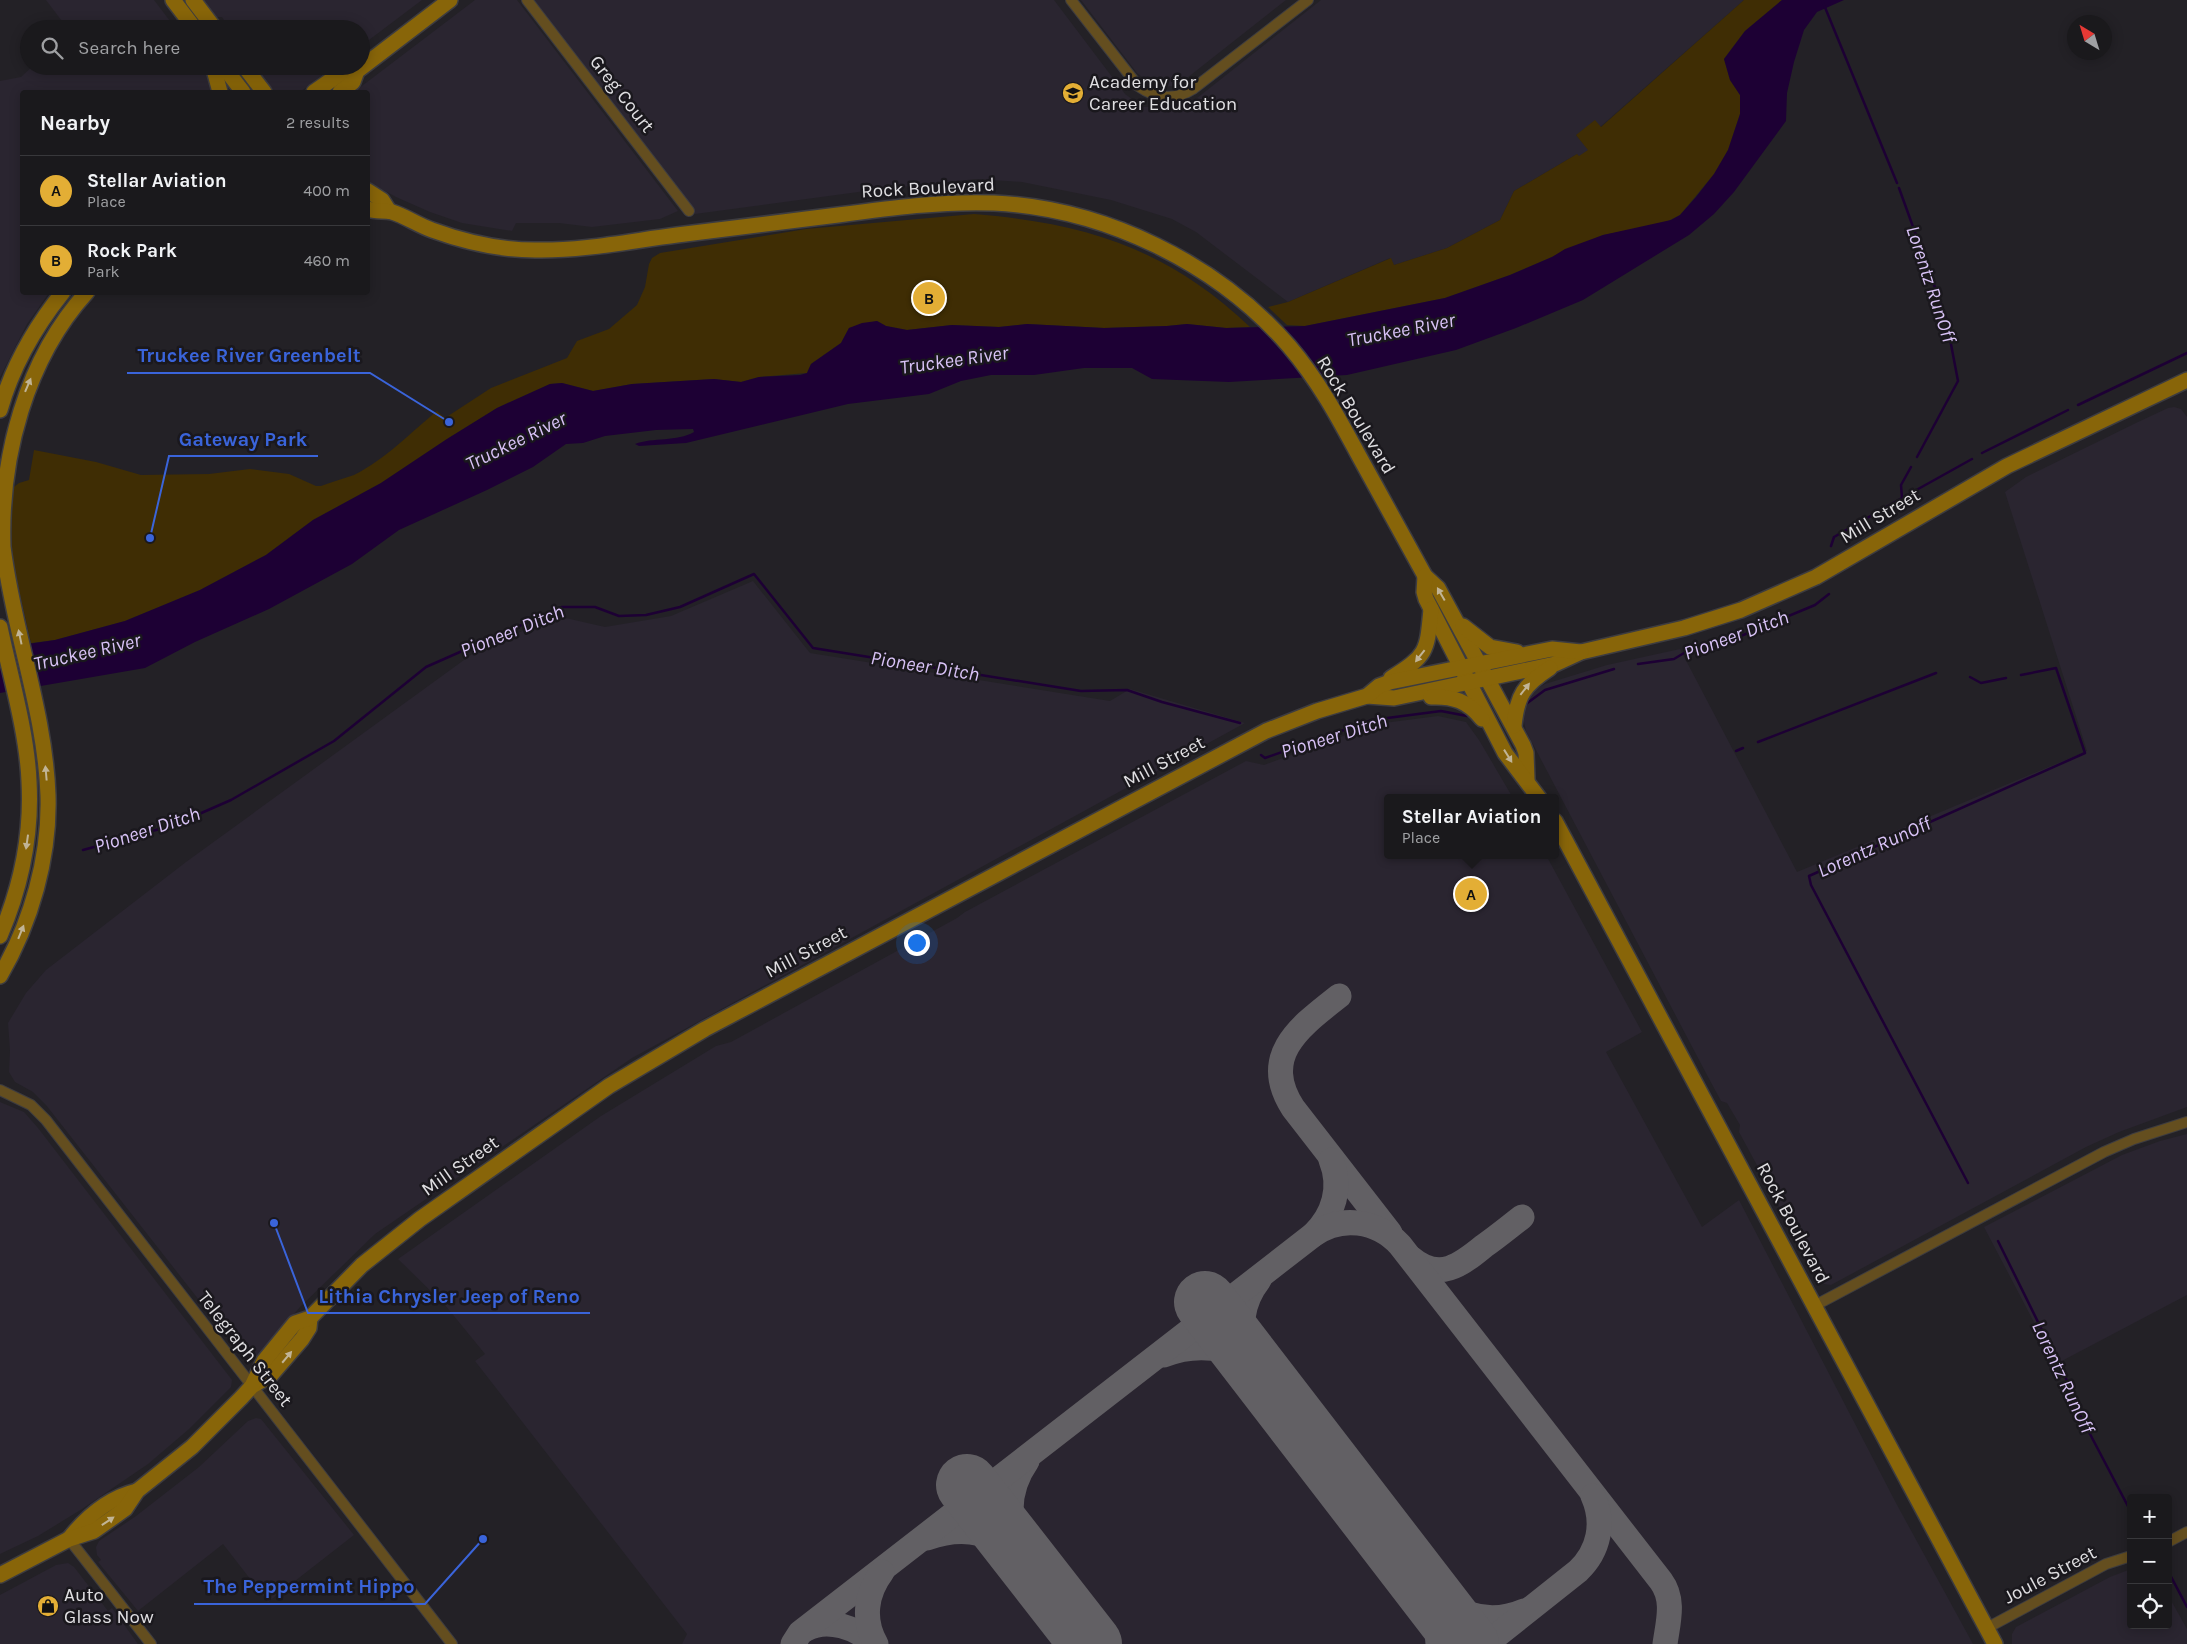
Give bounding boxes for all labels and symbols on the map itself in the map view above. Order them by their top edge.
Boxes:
north arrow [2067,15,2112,60]
street label: Greg Court [585,51,659,137]
place label: Academy for Career Education [1089,71,1237,115]
school or university icon: Academy for Career Education [1061,81,1085,105]
street label: Rock Boulevard [861,174,995,202]
water label: Lorentz RunOff [1901,223,1961,347]
pin: B [913,279,945,317]
water label: Truckee River [1345,308,1458,352]
callout: Truckee River Greenbelt [127,338,370,373]
water label: Truckee River [898,341,1011,379]
text: Truckee River Greenbelt [137,344,361,367]
street label: Rock Boulevard [1312,352,1400,478]
one-way arrow [25,378,33,392]
water label: Truckee River [462,406,571,475]
callout: Gateway Park [169,421,318,456]
text: Gateway Park [179,428,308,451]
street label: Mill Street [1836,484,1924,548]
one-way arrow [1437,588,1446,601]
water label: Pioneer Ditch [457,600,567,662]
water label: Pioneer Ditch [1680,605,1792,665]
water label: Truckee River [31,628,144,675]
one-way arrow [16,629,24,644]
water label: Pioneer Ditch [869,646,981,686]
one-way arrow [1415,649,1425,662]
one-way arrow [1519,683,1530,696]
water label: Pioneer Ditch [1278,709,1390,763]
street label: Mill Street [1120,731,1208,793]
one-way arrow [1503,750,1513,763]
one-way arrow [42,765,50,781]
water label: Pioneer Ditch [91,802,203,858]
water label: Lorentz RunOff [1814,811,1936,882]
one-way arrow [22,834,30,850]
pin: A [1455,875,1487,913]
street label: Mill Street [762,921,850,983]
one-way arrow [18,925,26,939]
your location [904,930,930,956]
street label: Mill Street [417,1131,503,1201]
street label: Rock Boulevard [1752,1159,1834,1287]
callout: Lithia Chrysler Jeep of Reno [308,1278,590,1313]
text: Lithia Chrysler Jeep of Reno [318,1285,580,1308]
street label: Telegraph Street [193,1287,297,1411]
water label: Lorentz RunOff [2027,1317,2100,1439]
one-way arrow [281,1350,292,1363]
one-way arrow [101,1516,115,1526]
street label: Joule Street [2000,1542,2100,1608]
callout: The Peppermint Hippo [194,1569,425,1604]
text: The Peppermint Hippo [203,1575,415,1598]
place label: Auto Glass Now [64,1584,154,1628]
shop icon: Auto Glass Now [36,1594,60,1618]

